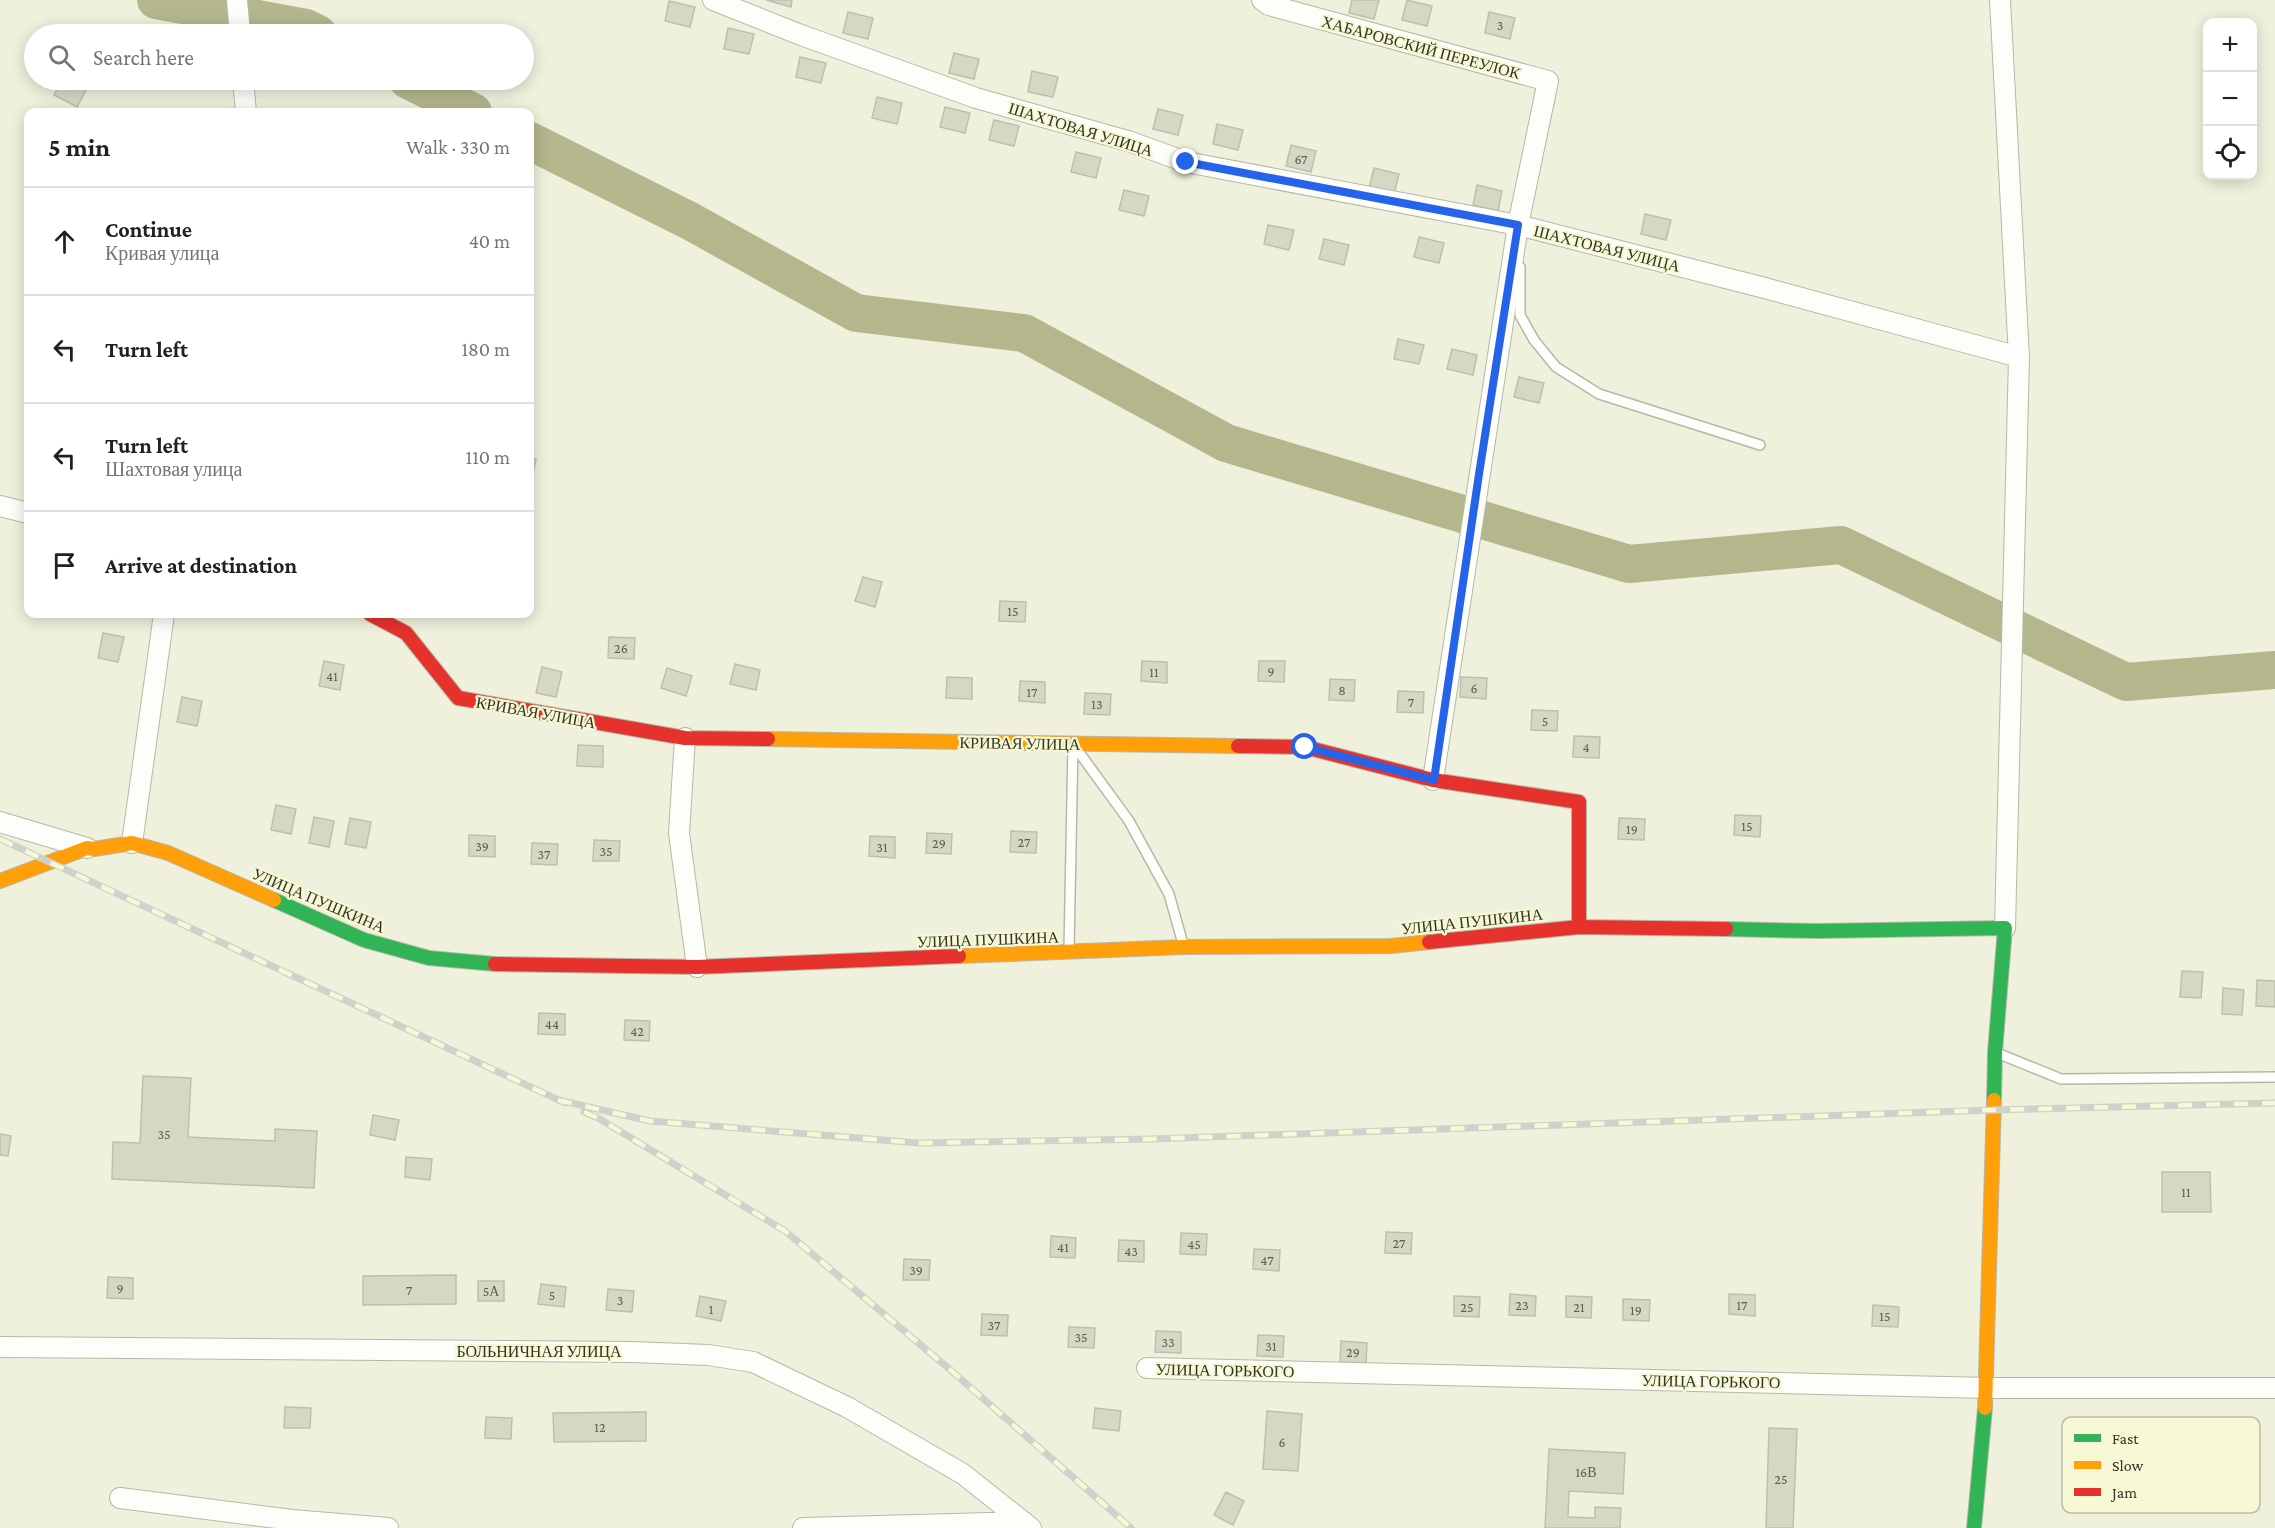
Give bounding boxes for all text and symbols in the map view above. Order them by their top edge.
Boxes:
street label: ХАБАРОВСКИЙ ПЕРЕУЛОК [1320,12,1523,82]
house number: 3 [1497,17,1503,33]
map controls [2203,18,2257,180]
button: + [2203,18,2257,72]
search box [24,24,534,90]
icon: search [45,41,78,74]
text: Search here [93,45,194,70]
button: − [2203,72,2257,126]
street label: ШАХТОВАЯ УЛИЦА [1006,99,1156,161]
button: locate [2203,126,2257,180]
text: 5 min [48,133,110,162]
text: Walk · 330 m [406,136,510,158]
route end [1172,148,1198,174]
house number: 67 [1294,151,1308,167]
text: Continue [105,217,192,242]
street label: ШАХТОВАЯ УЛИЦА [1532,222,1682,276]
icon: ahead [48,225,81,258]
text: 40 m [469,230,510,252]
text: Кривая улица [105,242,219,264]
icon: left [48,333,81,366]
text: Turn left [105,337,188,362]
text: 180 m [461,338,510,360]
text: Turn left [105,433,188,458]
icon: left [48,441,81,474]
text: 110 m [466,446,510,468]
text: Шахтовая улица [105,458,242,480]
icon: arrive [48,549,81,582]
text: Arrive at destination [105,553,297,578]
house number: 15 [1007,603,1019,619]
house number: 26 [614,640,628,656]
house number: 9 [1267,663,1275,679]
house number: 11 [1149,664,1159,680]
house number: 41 [326,668,338,684]
house number: 6 [1470,680,1478,696]
house number: 8 [1338,682,1346,698]
house number: 17 [1026,684,1038,700]
street label: КРИВАЯ УЛИЦА [475,694,597,732]
house number: 7 [1408,694,1415,710]
house number: 13 [1091,696,1103,712]
house number: 5 [1542,713,1548,729]
route start [1291,733,1317,759]
street label: КРИВАЯ УЛИЦА [959,734,1081,754]
house number: 4 [1582,739,1590,755]
house number: 15 [1741,818,1753,834]
house number: 19 [1626,821,1638,837]
house number: 27 [1018,834,1031,850]
house number: 29 [932,835,946,851]
house number: 39 [475,838,489,854]
house number: 31 [876,839,888,855]
house number: 35 [599,843,613,859]
house number: 37 [538,846,551,862]
street label: УЛИЦА ПУШКИНА [250,865,388,937]
street label: УЛИЦА ПУШКИНА [1400,906,1544,938]
street label: УЛИЦА ПУШКИНА [917,929,1060,951]
house number: 44 [545,1016,559,1032]
house number: 42 [630,1023,644,1039]
house number: 35 [157,1126,171,1142]
house number: 11 [2181,1184,2191,1200]
house number: 27 [1393,1235,1406,1251]
house number: 45 [1187,1236,1201,1252]
house number: 41 [1057,1239,1069,1255]
house number: 43 [1124,1243,1138,1259]
house number: 47 [1260,1252,1274,1268]
house number: 39 [909,1262,923,1278]
house number: 9 [116,1280,124,1296]
house number: 7 [406,1282,413,1298]
house number: 5А [483,1283,500,1299]
house number: 5 [549,1287,555,1303]
house number: 3 [617,1292,623,1308]
house number: 23 [1515,1297,1529,1313]
house number: 17 [1736,1297,1748,1313]
house number: 25 [1460,1299,1474,1315]
house number: 21 [1573,1299,1585,1315]
house number: 1 [709,1301,714,1317]
house number: 19 [1630,1302,1642,1318]
house number: 15 [1879,1308,1891,1324]
house number: 37 [988,1317,1001,1333]
house number: 35 [1074,1329,1088,1345]
house number: 33 [1161,1334,1175,1350]
house number: 31 [1265,1338,1277,1354]
street label: БОЛЬНИЧНАЯ УЛИЦА [456,1343,622,1361]
house number: 29 [1346,1344,1360,1360]
street label: УЛИЦА ГОРЬКОГО [1155,1361,1295,1381]
street label: УЛИЦА ГОРЬКОГО [1641,1372,1781,1392]
legend [2062,1417,2260,1513]
house number: 12 [594,1419,606,1435]
text: Fast [2112,1430,2139,1447]
house number: 6 [1278,1434,1286,1450]
text: Slow [2112,1457,2144,1474]
house number: 16В [1575,1464,1597,1480]
house number: 25 [1774,1471,1788,1487]
text: Jam [2110,1484,2137,1502]

